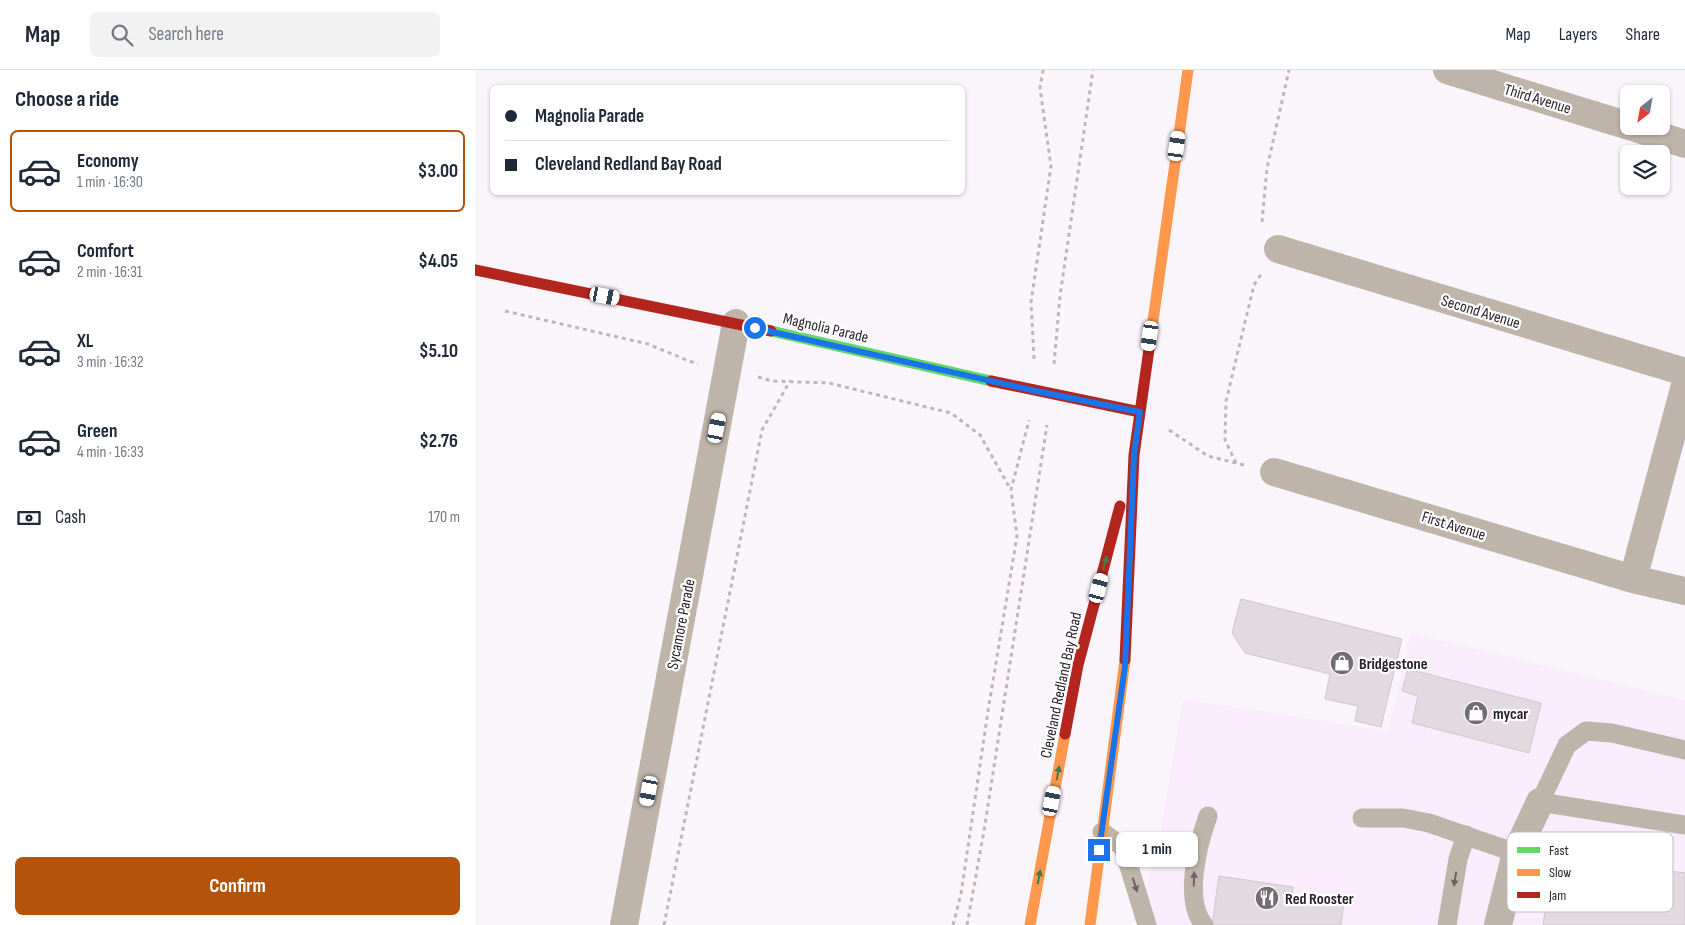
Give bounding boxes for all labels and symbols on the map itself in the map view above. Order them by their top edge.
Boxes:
street label: Third Avenue [1502,80,1573,119]
north arrow [1620,85,1670,135]
car [1167,130,1186,162]
car [588,286,621,306]
street label: Second Avenue [1439,291,1522,333]
street label: Magnolia Parade [781,309,870,347]
route start [744,317,766,339]
car [1140,320,1159,352]
car [706,412,727,444]
street label: First Avenue [1419,508,1488,545]
one-way arrow [1101,556,1109,571]
car [1087,572,1110,604]
street label: Sycamore Parade [663,577,700,671]
street label: Cleveland Redland Bay Road [1037,611,1086,760]
shop icon: Bridgestone [1329,650,1355,676]
place label: Bridgestone [1359,655,1428,674]
shop icon: mycar [1463,700,1489,726]
place label: mycar [1493,705,1528,724]
one-way arrow [1054,764,1062,780]
car [638,775,659,807]
car [1041,785,1062,817]
callout: 1 min [1117,832,1199,868]
legend [1507,832,1673,912]
route end [1088,839,1110,861]
text: Fast [1549,842,1569,859]
text: Slow [1549,864,1571,881]
one-way arrow [1035,869,1043,885]
one-way arrow [1191,871,1199,887]
one-way arrow [1450,872,1458,888]
one-way arrow [1132,877,1139,892]
restaurant icon: Red Rooster [1254,885,1280,911]
text: Jam [1548,887,1566,904]
place label: Red Rooster [1285,890,1354,909]

